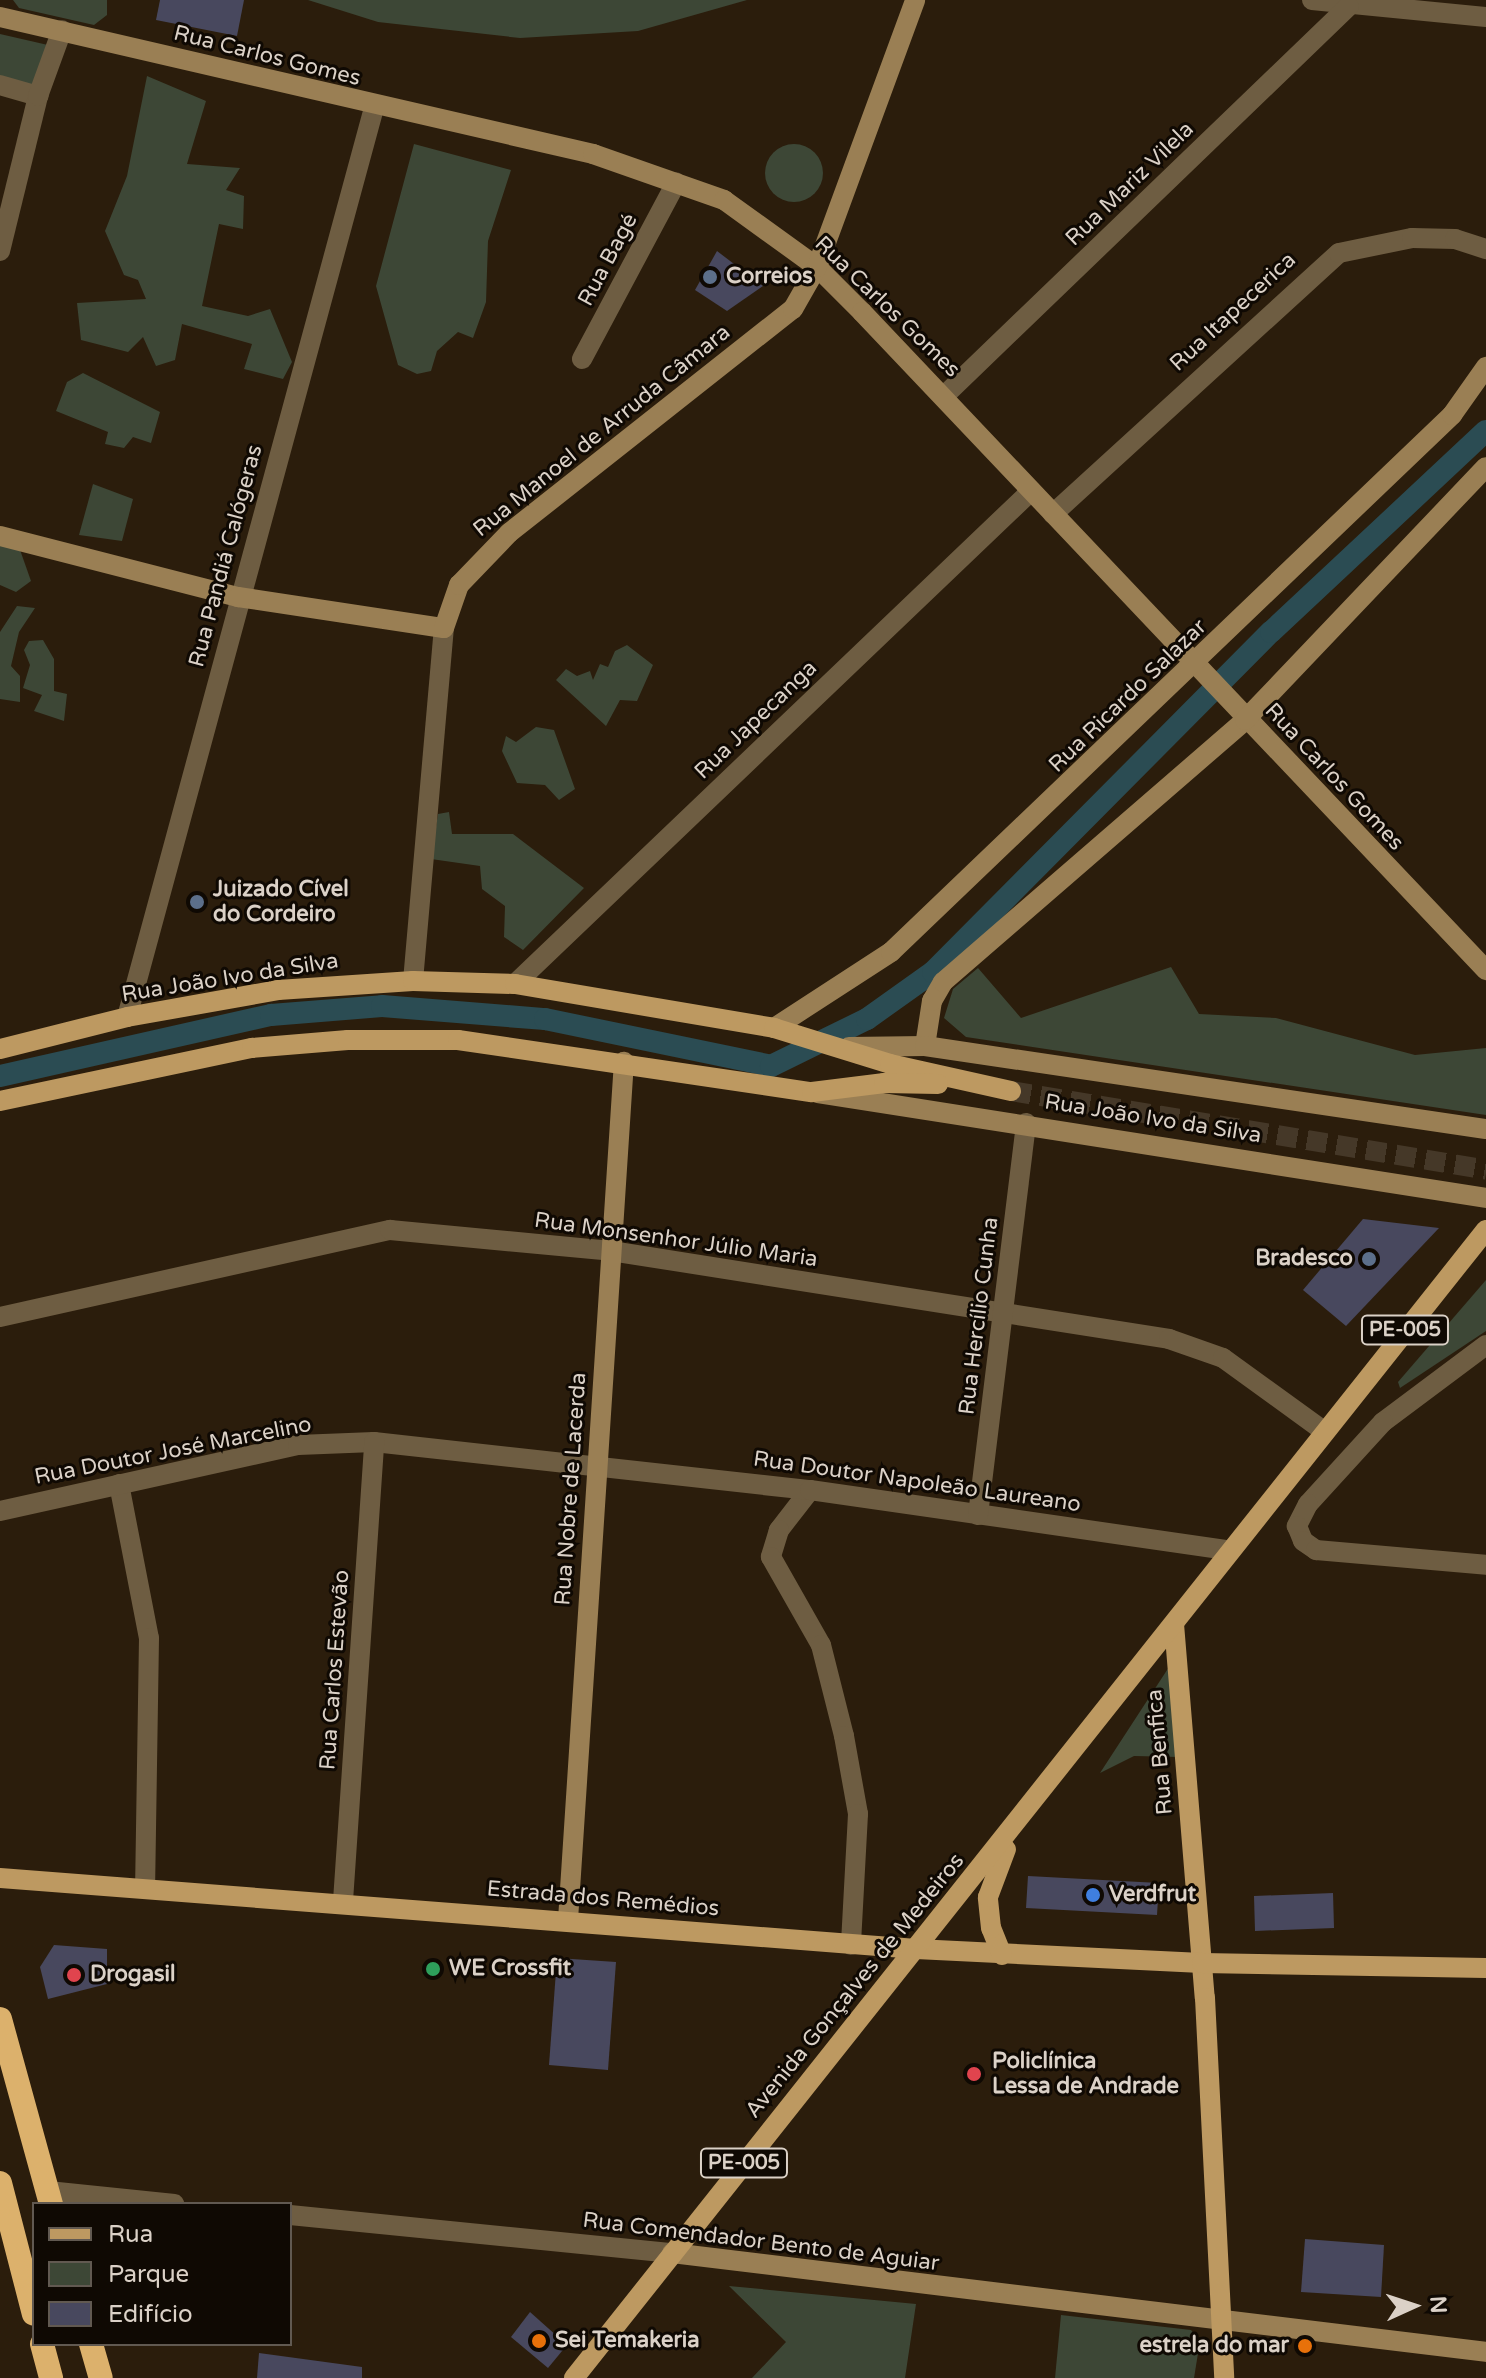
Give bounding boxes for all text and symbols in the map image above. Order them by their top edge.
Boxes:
street label: Rua Carlos Gomes [171,20,363,92]
street label: Rua Mariz Vilela [1061,116,1199,252]
street label: Rua Bagé [573,209,643,311]
street label: Rua Carlos Gomes [809,231,965,383]
street label: Rua Itapecerica [1165,247,1301,377]
place label: Correios [726,264,813,290]
marker: Correios [701,268,719,286]
street label: Rua Manoel de Arruda Câmara [468,319,736,543]
street label: Rua Pandiá Calógeras [184,442,268,670]
street label: Rua Ricardo Salazar [1044,614,1212,778]
street label: Rua Japecanga [689,655,823,785]
street label: Rua Carlos Gomes [1259,698,1409,856]
place label: Juizado Cível do Cordeiro [213,876,349,928]
marker: Juizado Cível do Cordeiro [188,893,206,911]
street label: Rua João Ivo da Silva [120,948,340,1008]
street label: Rua João Ivo da Silva [1043,1089,1263,1149]
street label: Rua Monsenhor Júlio Maria [533,1207,819,1273]
street label: Rua Hercílio Cunha [954,1216,1004,1416]
place label: Bradesco [1255,1246,1353,1272]
marker: Bradesco [1360,1250,1378,1268]
road number: PE-005 [1359,1314,1451,1346]
street label: Rua Nobre de Lacerda [550,1372,592,1606]
street label: Rua Doutor José Marcelino [32,1411,314,1491]
street label: Rua Doutor Napoleão Laureano [752,1446,1082,1518]
street label: Rua Carlos Estevão [315,1569,355,1771]
street label: Rua Benfica [1141,1688,1179,1816]
street label: Avenida Gonçalves de Medeiros [740,1848,970,2124]
street label: Estrada dos Remédios [486,1876,720,1922]
place label: Verdfrut [1109,1882,1196,1908]
marker: Verdfrut [1084,1886,1102,1904]
place label: WE Crossfit [449,1956,571,1982]
marker: WE Crossfit [424,1960,442,1978]
place label: Drogasil [90,1962,176,1988]
marker: Drogasil [65,1966,83,1984]
place label: Policlínica Lessa de Andrade [992,2048,1179,2100]
marker: Policlínica Lessa de Andrade [963,2063,985,2085]
road number: PE-005 [698,2147,790,2179]
legend [32,2202,292,2346]
street label: Rua Comendador Bento de Aguiar [581,2207,941,2277]
text: Rua [108,2220,153,2249]
text: Parque [108,2260,189,2289]
north arrow [1374,2266,1454,2346]
text: N [1425,2295,1451,2314]
text: Edifício [108,2300,193,2329]
place label: Sei Temakeria [555,2328,700,2354]
marker: Sei Temakeria [530,2332,548,2350]
place label: estrela do mar [1140,2333,1289,2359]
marker: estrela do mar [1296,2337,1314,2355]

